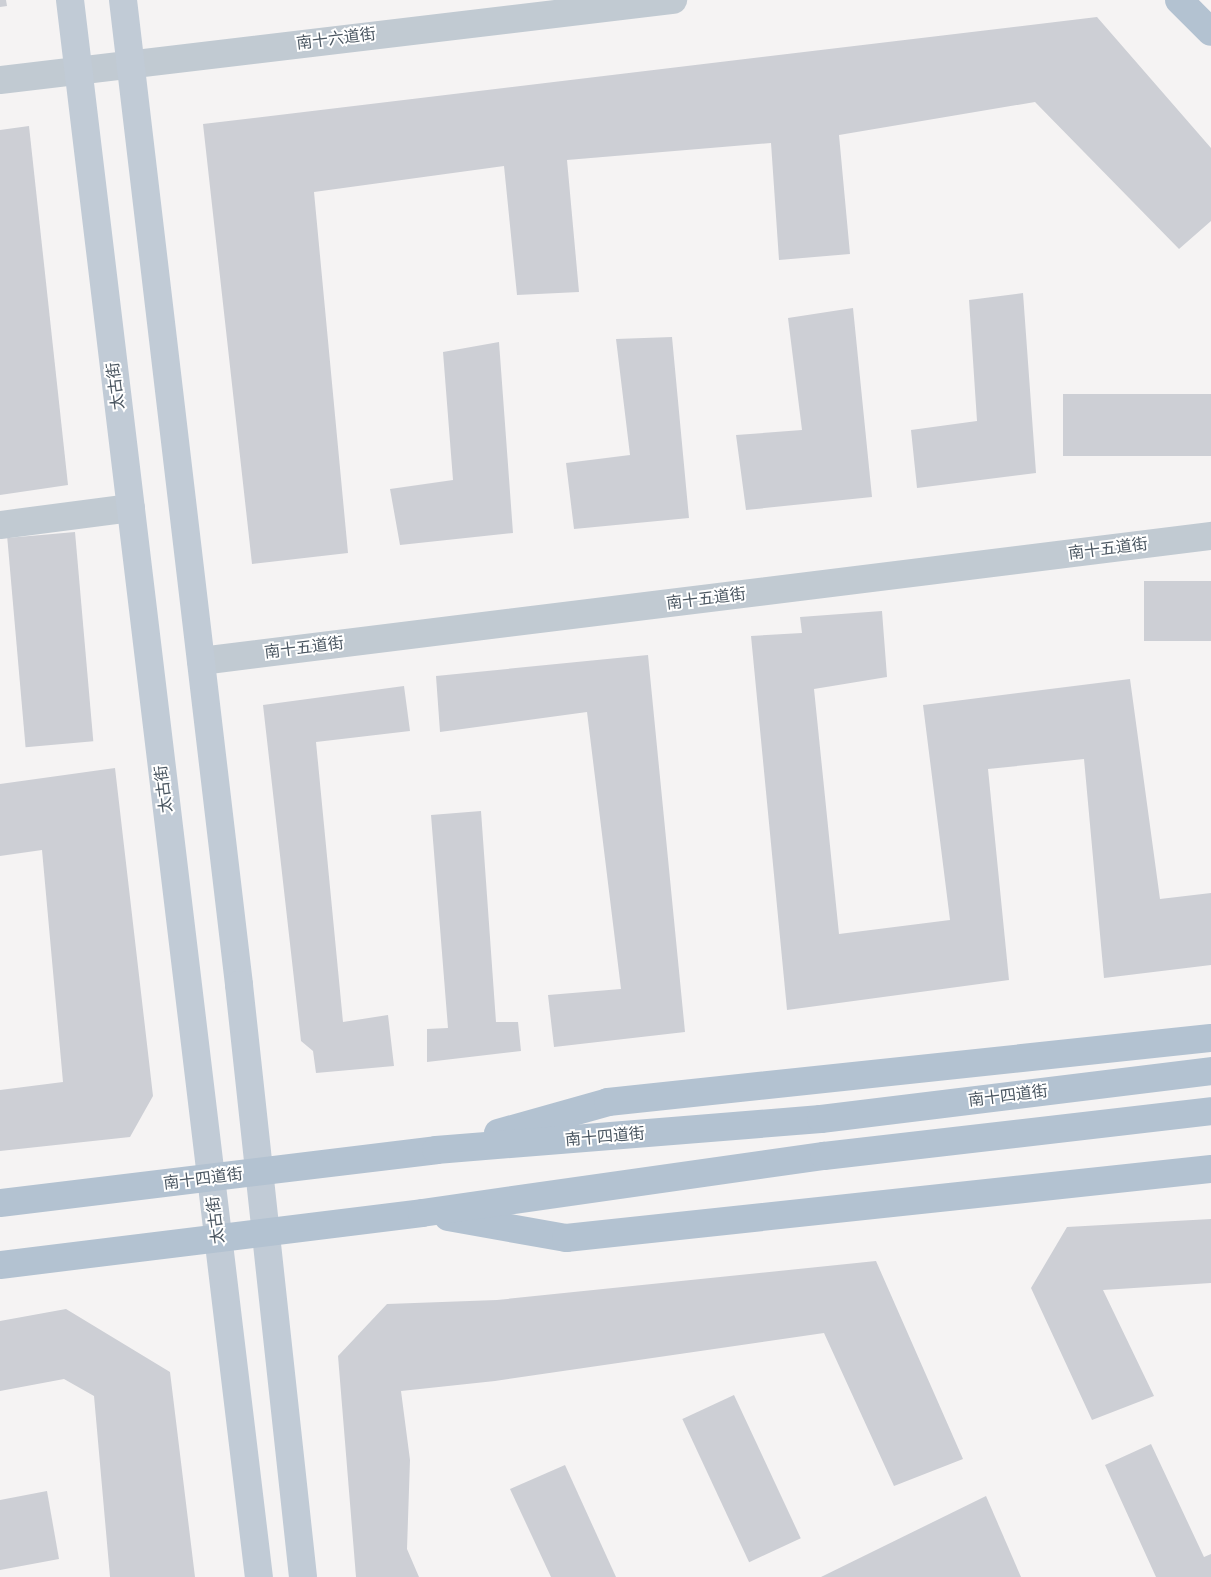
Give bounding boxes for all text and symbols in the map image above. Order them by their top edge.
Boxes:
street label: 南十六道街 [295,25,377,53]
street label: 太古街 [104,361,128,411]
street label: 南十五道街 [1067,535,1149,563]
street label: 南十五道街 [665,585,747,613]
street label: 南十五道街 [263,634,345,662]
street label: 太古街 [152,764,176,814]
street label: 南十四道街 [967,1082,1049,1110]
street label: 南十四道街 [564,1124,646,1150]
street label: 南十四道街 [162,1165,244,1193]
street label: 太古街 [204,1195,228,1245]

